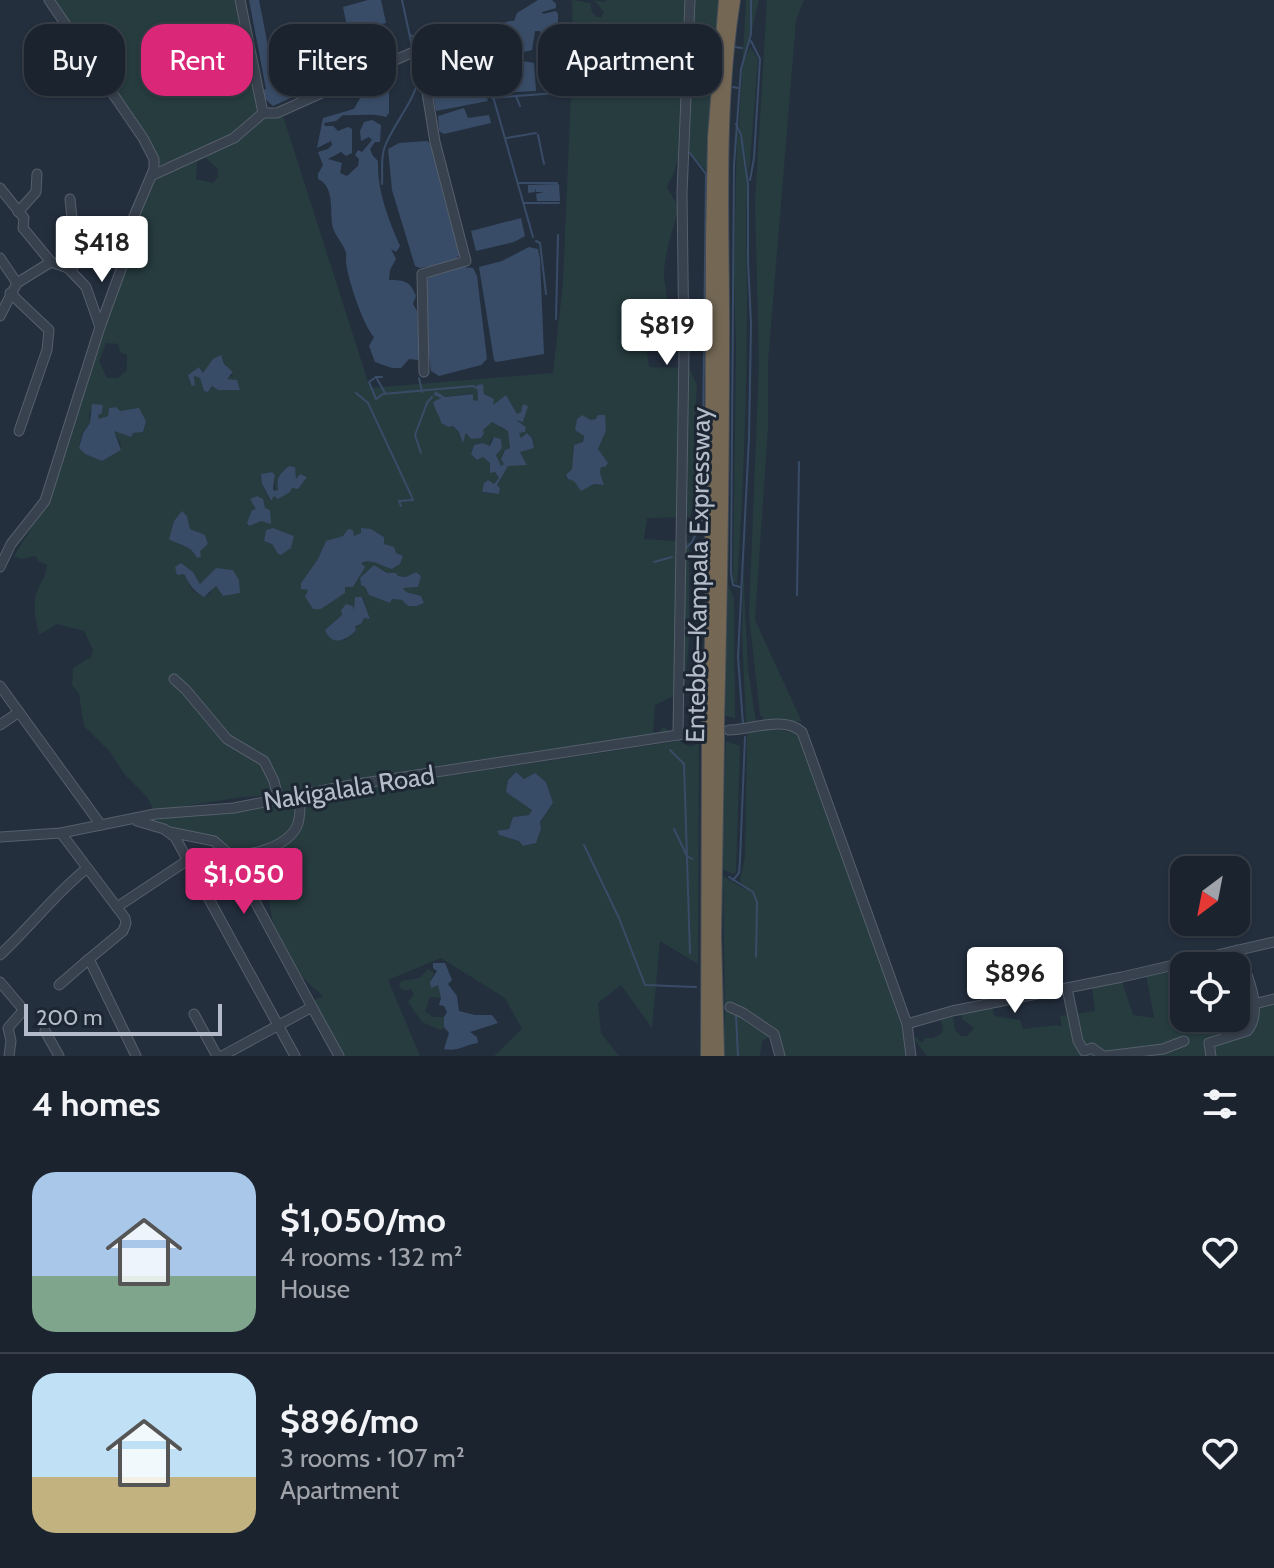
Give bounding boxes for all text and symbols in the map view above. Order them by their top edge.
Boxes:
chip: Buy [24,24,125,96]
chip: Rent [141,24,253,96]
chip: Filters [269,24,396,96]
chip: New [412,24,522,96]
chip: Apartment [538,24,722,96]
pin: $418 [55,216,149,284]
text: $418 [74,226,130,258]
pin: $819 [620,299,714,367]
text: $819 [640,309,695,341]
street label: Entebbe–Kampala Expressway [679,407,717,743]
street label: Nakigalala Road [261,759,437,817]
pin: $1,050 [179,848,309,916]
north arrow [1170,856,1250,936]
map controls [1170,856,1250,1032]
text: $1,050 [203,858,285,890]
pin: $896 [968,947,1062,1015]
button: locate [1170,952,1250,1032]
text: $896 [985,957,1045,989]
scale bar [24,1000,222,1036]
text: 200 m [36,1004,102,1031]
icon: filters [1198,1082,1242,1126]
text: 4 homes [32,1083,160,1125]
text: $1,050/mo [280,1199,446,1241]
icon: home [96,1204,192,1300]
icon: heart [1198,1230,1242,1274]
text: 4 rooms · 132 m² [280,1241,462,1273]
text: House [280,1273,350,1305]
text: $896/mo [280,1400,419,1442]
icon: home [96,1405,192,1501]
icon: heart [1198,1431,1242,1475]
text: 3 rooms · 107 m² [280,1442,465,1474]
text: Apartment [280,1474,399,1506]

